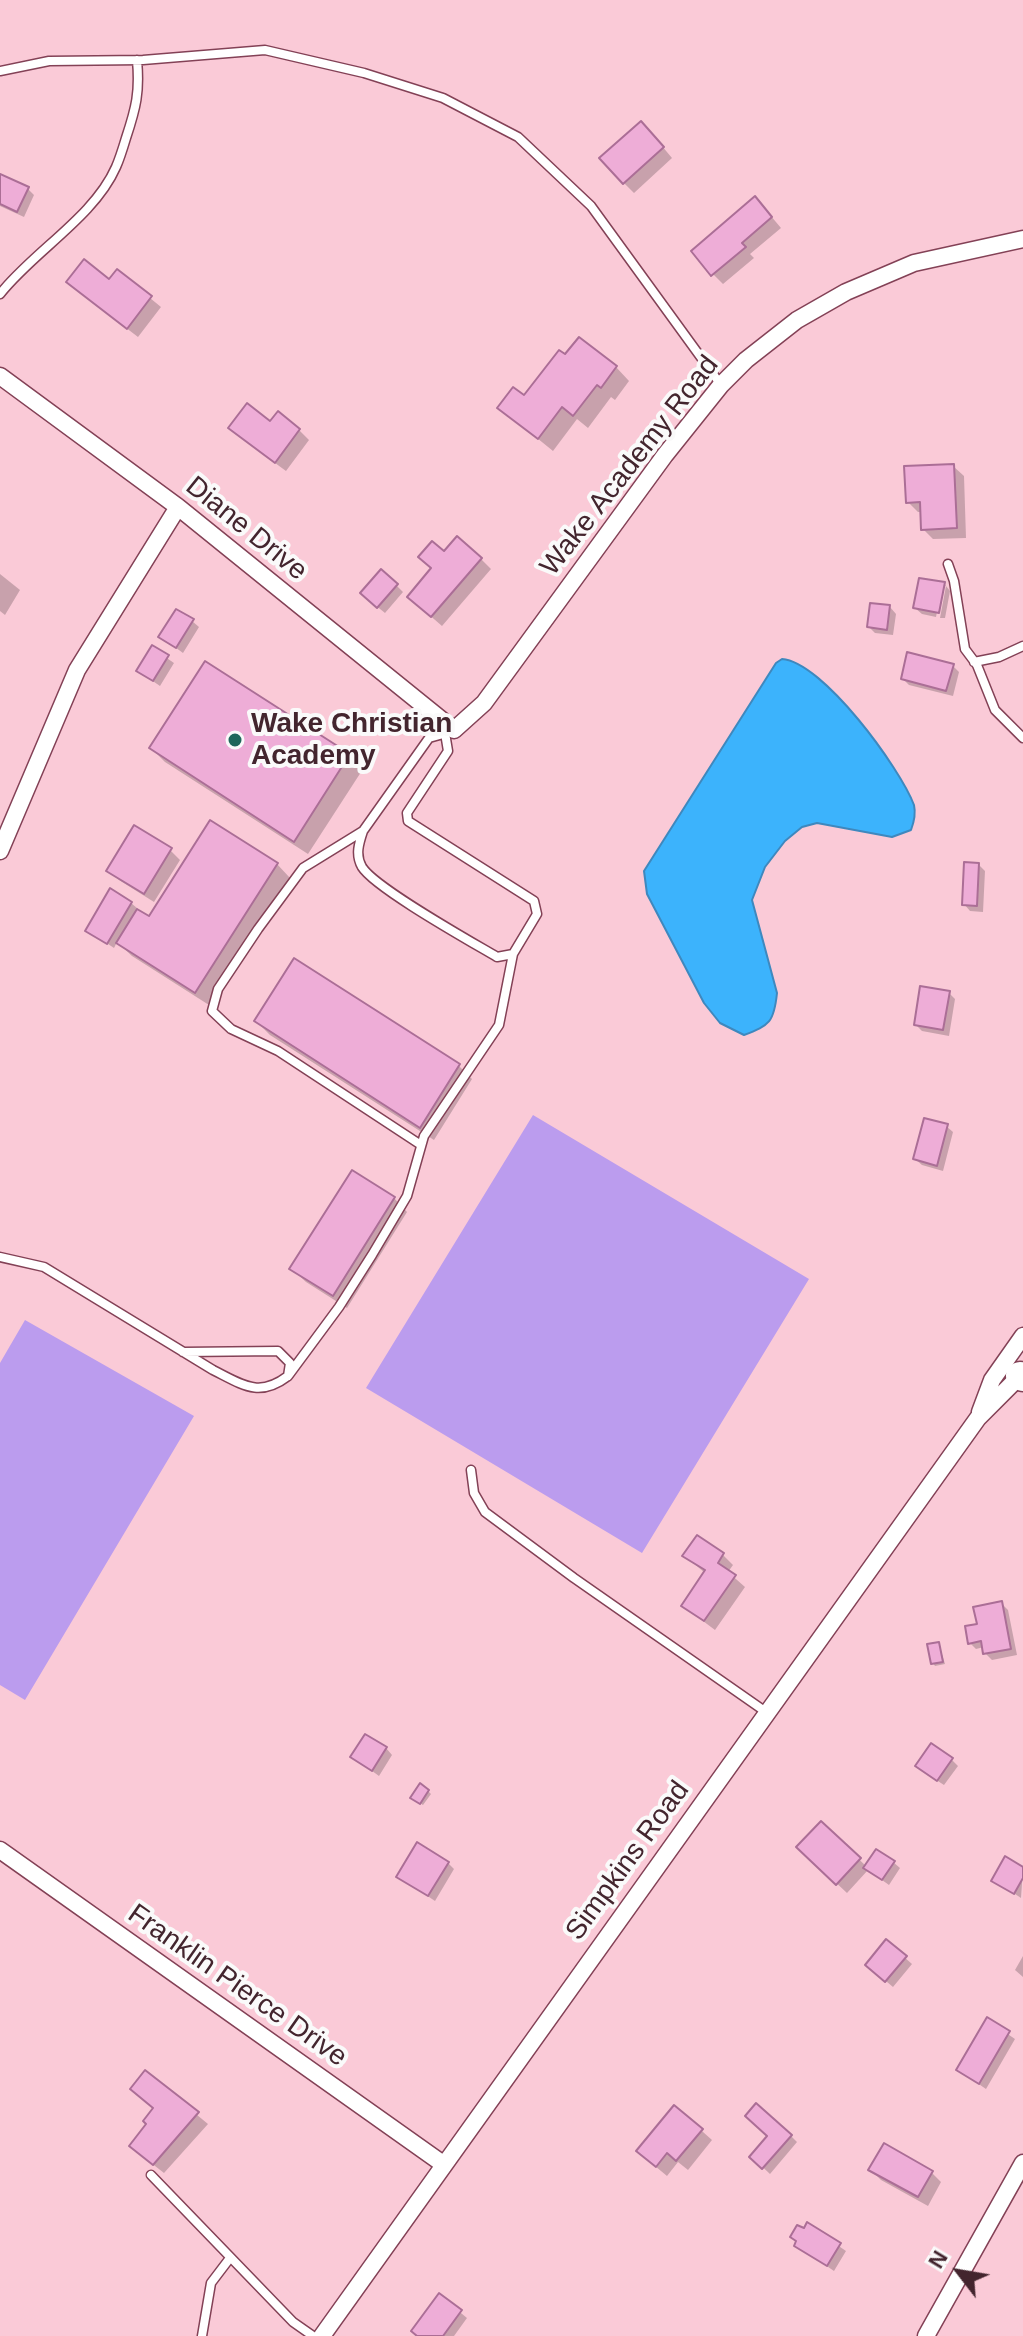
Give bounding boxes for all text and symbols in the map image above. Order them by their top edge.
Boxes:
street label: Wake Academy Road [534,349,726,583]
street label: Diane Drive [179,470,313,588]
place label: Wake Christian Academy [251,707,452,773]
marker: Wake Christian Academy [226,731,244,749]
street label: Simpkins Road [559,1775,697,1947]
street label: Franklin Pierce Drive [121,1898,353,2074]
north arrow [919,2232,999,2312]
text: N [923,2246,953,2273]

